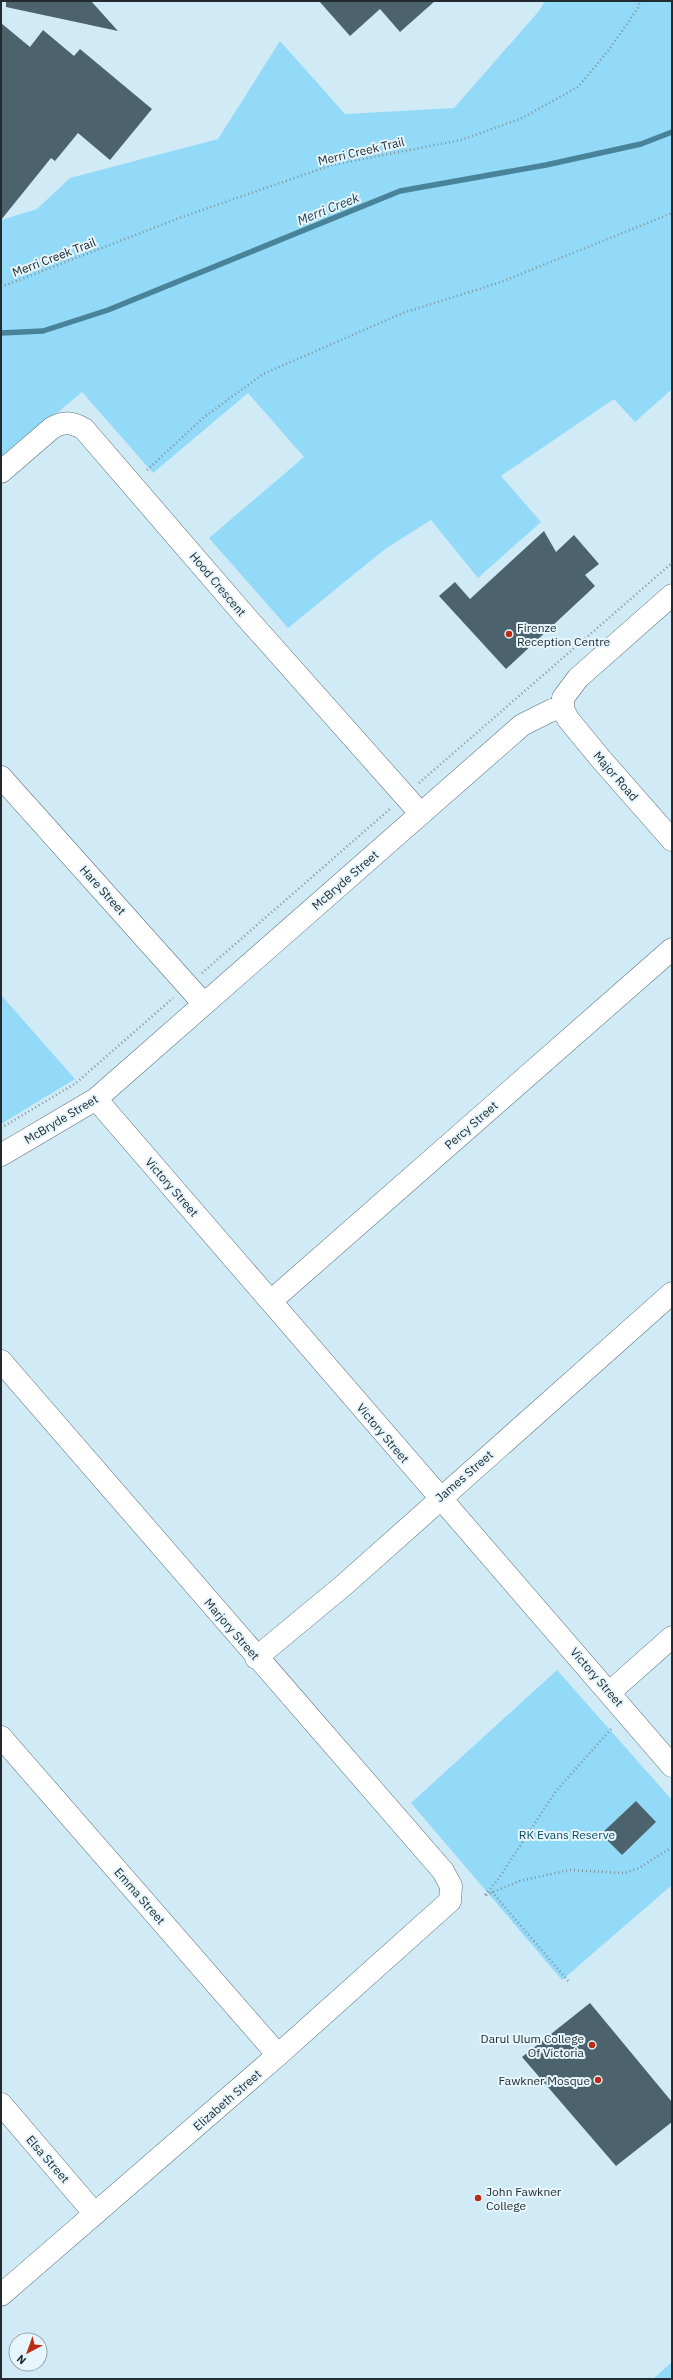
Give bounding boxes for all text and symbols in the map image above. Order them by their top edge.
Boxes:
street label: Merri Creek Trail [316,134,406,168]
water label: Merri Creek [295,189,362,229]
street label: Merri Creek Trail [10,234,98,280]
street label: Hood Crescent [187,549,249,619]
place label: Firenze Reception Centre [517,620,611,649]
marker: Firenze Reception Centre [504,629,514,639]
street label: Major Road [590,748,642,804]
street label: McBryde Street [309,847,381,913]
street label: Hare Street [77,862,129,918]
street label: McBryde Street [21,1091,101,1147]
street label: Percy Street [441,1098,501,1152]
street label: Victory Street [142,1154,202,1220]
street label: Victory Street [354,1400,412,1466]
street label: James Street [432,1447,496,1505]
street label: Marjory Street [201,1595,263,1663]
street label: Victory Street [567,1644,627,1710]
park label: RK Evans Reserve [519,1827,616,1842]
street label: Emma Street [111,1865,169,1927]
place label: Darul Ulum College Of Victoria [481,2031,585,2060]
marker: Darul Ulum College Of Victoria [587,2040,597,2050]
street label: Elizabeth Street [190,2066,264,2134]
place label: Fawkner Mosque [499,2073,590,2088]
marker: Fawkner Mosque [593,2075,603,2085]
street label: Elsa Street [23,2132,73,2186]
place label: John Fawkner College [486,2184,562,2213]
marker: John Fawkner College [473,2193,483,2203]
north arrow [8,2332,48,2372]
text: N [14,2352,29,2367]

